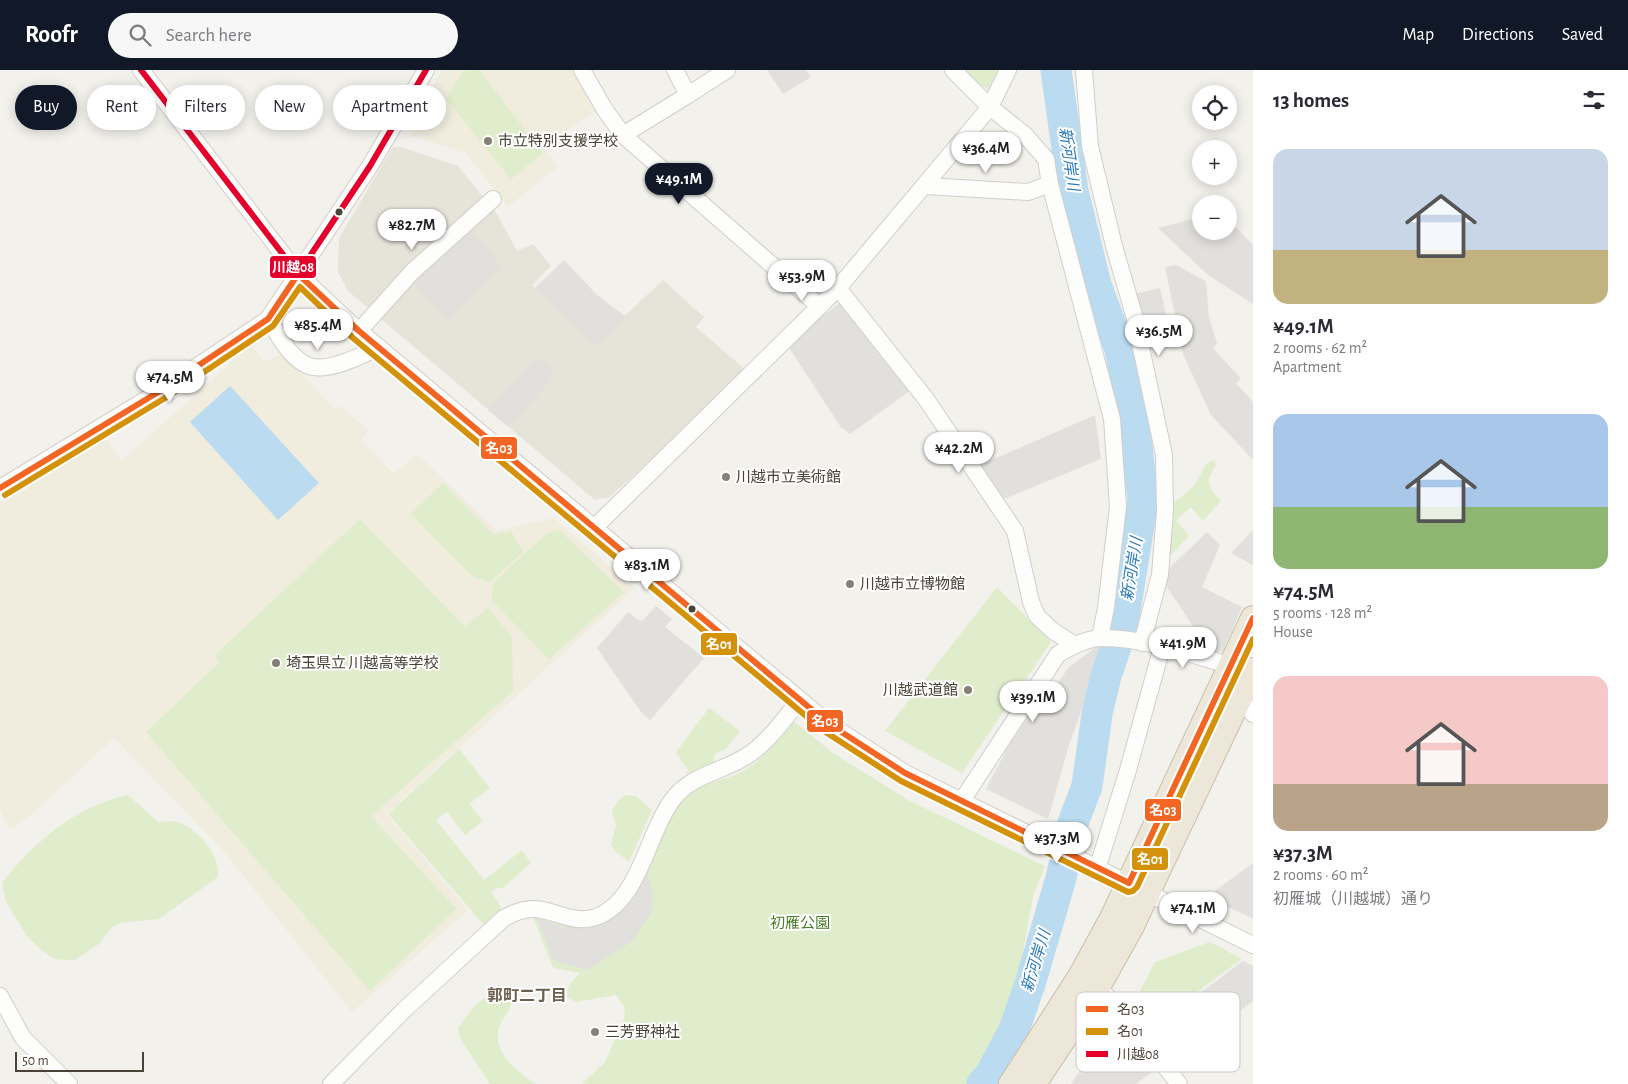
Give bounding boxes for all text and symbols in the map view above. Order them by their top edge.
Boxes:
search box [108,13,458,58]
icon: search [126,21,154,49]
text: Roofr [25,23,78,47]
text: Search here [166,26,252,45]
text: Map [1403,26,1434,44]
text: Directions [1462,26,1534,44]
text: Saved [1562,26,1603,44]
chip: Buy [15,85,77,130]
chip: Rent [87,85,156,130]
chip: Filters [166,85,245,130]
chip: New [255,85,323,130]
chip: Apartment [333,85,446,130]
map controls [1192,85,1237,240]
button: locate [1192,85,1237,130]
icon: filters [1580,86,1608,114]
text: 13 homes [1273,90,1349,111]
water label: 新河岸川 [1057,126,1083,194]
pin: ¥36.4M [945,132,1027,174]
place label: 市立特別支援学校 [498,133,618,149]
marker: 市立特別支援学校 [482,135,494,147]
text: ¥36.4M [962,140,1010,156]
button: + [1192,140,1237,185]
pin: ¥49.1M [638,162,720,205]
text: ¥49.1M [656,171,702,187]
icon: home [1396,181,1486,271]
button: − [1192,195,1237,240]
unlabelled marker [334,207,344,217]
pin: ¥82.7M [371,208,453,251]
text: ¥82.7M [388,217,436,233]
line badge: 川越08 [269,255,317,279]
text: 川越08 [272,259,314,275]
pin: ¥53.9M [761,260,843,302]
text: ¥53.9M [779,268,825,284]
pin: ¥85.4M [277,308,359,351]
pin: ¥36.5M [1118,314,1200,357]
text: ¥49.1M [1273,316,1334,337]
text: ¥85.4M [294,317,342,333]
text: ¥36.5M [1136,323,1182,339]
text: 2 rooms · 62 m² [1273,340,1367,356]
text: Apartment [1273,359,1341,375]
pin: ¥74.5M [129,360,211,403]
text: ¥74.5M [147,369,193,385]
pin: ¥42.2M [918,432,1000,474]
line badge: 名03 [480,436,518,460]
text: ¥42.2M [935,440,983,456]
text: 名03 [485,441,513,456]
icon: home [1396,446,1486,536]
place label: 川越市立美術館 [736,468,841,485]
marker: 川越市立美術館 [720,471,732,483]
water label: 新河岸川 [1118,534,1145,602]
pin: ¥83.1M [606,548,688,591]
text: ¥83.1M [624,557,670,573]
place label: 川越市立博物館 [860,575,965,592]
marker: 川越市立博物館 [844,578,856,590]
text: ¥74.5M [1273,581,1334,602]
unlabelled marker [687,604,697,614]
text: 5 rooms · 128 m² [1273,605,1372,621]
text: House [1273,624,1313,640]
pin: ¥41.9M [1142,626,1224,669]
line badge: 名01 [700,632,738,656]
text: ¥41.9M [1160,635,1206,651]
text: 名01 [706,637,732,652]
place label: 埼玉県立 川越高等学校 [286,655,438,671]
marker: 埼玉県立 川越高等学校 [270,657,282,669]
pin: ¥39.1M [992,680,1074,723]
place label: 川越武道館 [883,682,958,698]
marker: 川越武道館 [962,684,974,696]
text: ¥39.1M [1010,689,1056,705]
line badge: 名03 [806,709,844,733]
icon: home [1396,709,1486,799]
text: 名03 [811,714,839,729]
line badge: 名03 [1144,798,1182,822]
text: 名03 [1149,803,1177,818]
pin: ¥37.3M [1016,822,1098,864]
text: ¥37.3M [1034,830,1080,846]
text: ¥37.3M [1273,843,1333,864]
line badge: 名01 [1131,847,1169,871]
text: 名01 [1137,852,1163,867]
text: 2 rooms · 60 m² [1273,867,1368,883]
text: 初雁城（川越城）通り [1273,891,1433,907]
pin: ¥74.1M [1152,892,1234,934]
text: ¥74.1M [1170,900,1216,916]
park label: 初雁公園 [770,915,830,931]
water label: 新河岸川 [1018,926,1054,994]
district label: 郭町二丁目 [487,987,567,1004]
legend [1076,992,1240,1072]
text: 名03 [1117,1002,1144,1017]
place label: 三芳野神社 [605,1024,680,1040]
text: 名01 [1117,1024,1143,1039]
marker: 三芳野神社 [589,1026,601,1038]
text: 川越08 [1117,1047,1159,1062]
scale bar [15,1049,144,1072]
text: 50 m [22,1054,49,1068]

